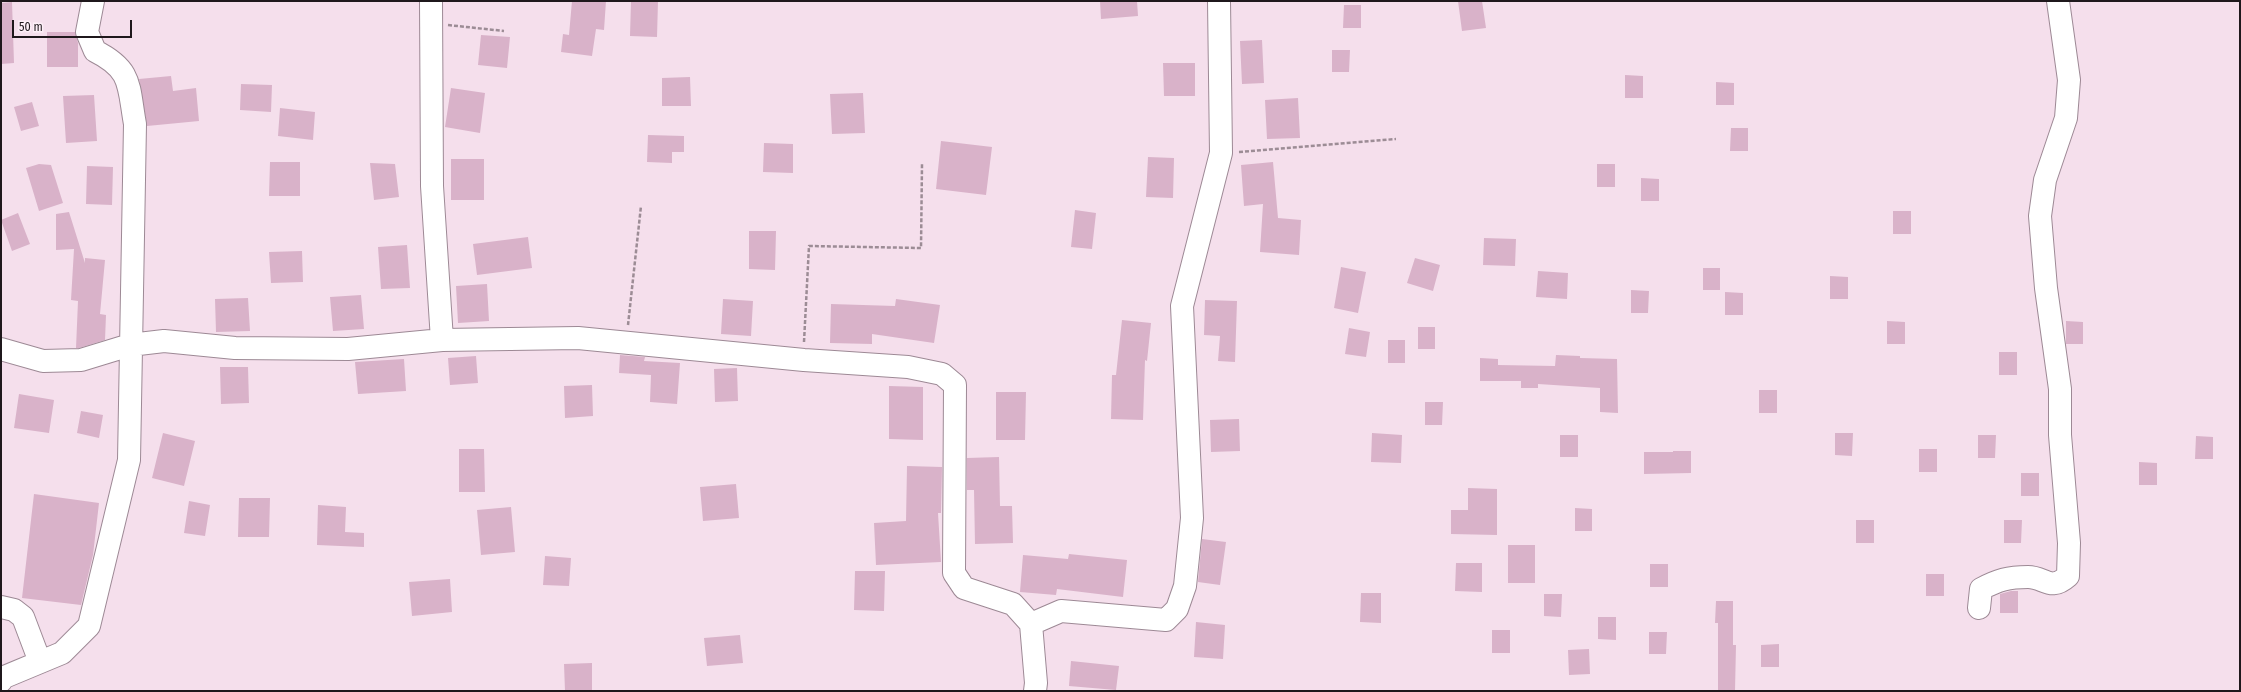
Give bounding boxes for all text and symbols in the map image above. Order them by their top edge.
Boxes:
scale bar [14,12,134,38]
text: 50 m [19,20,43,34]

